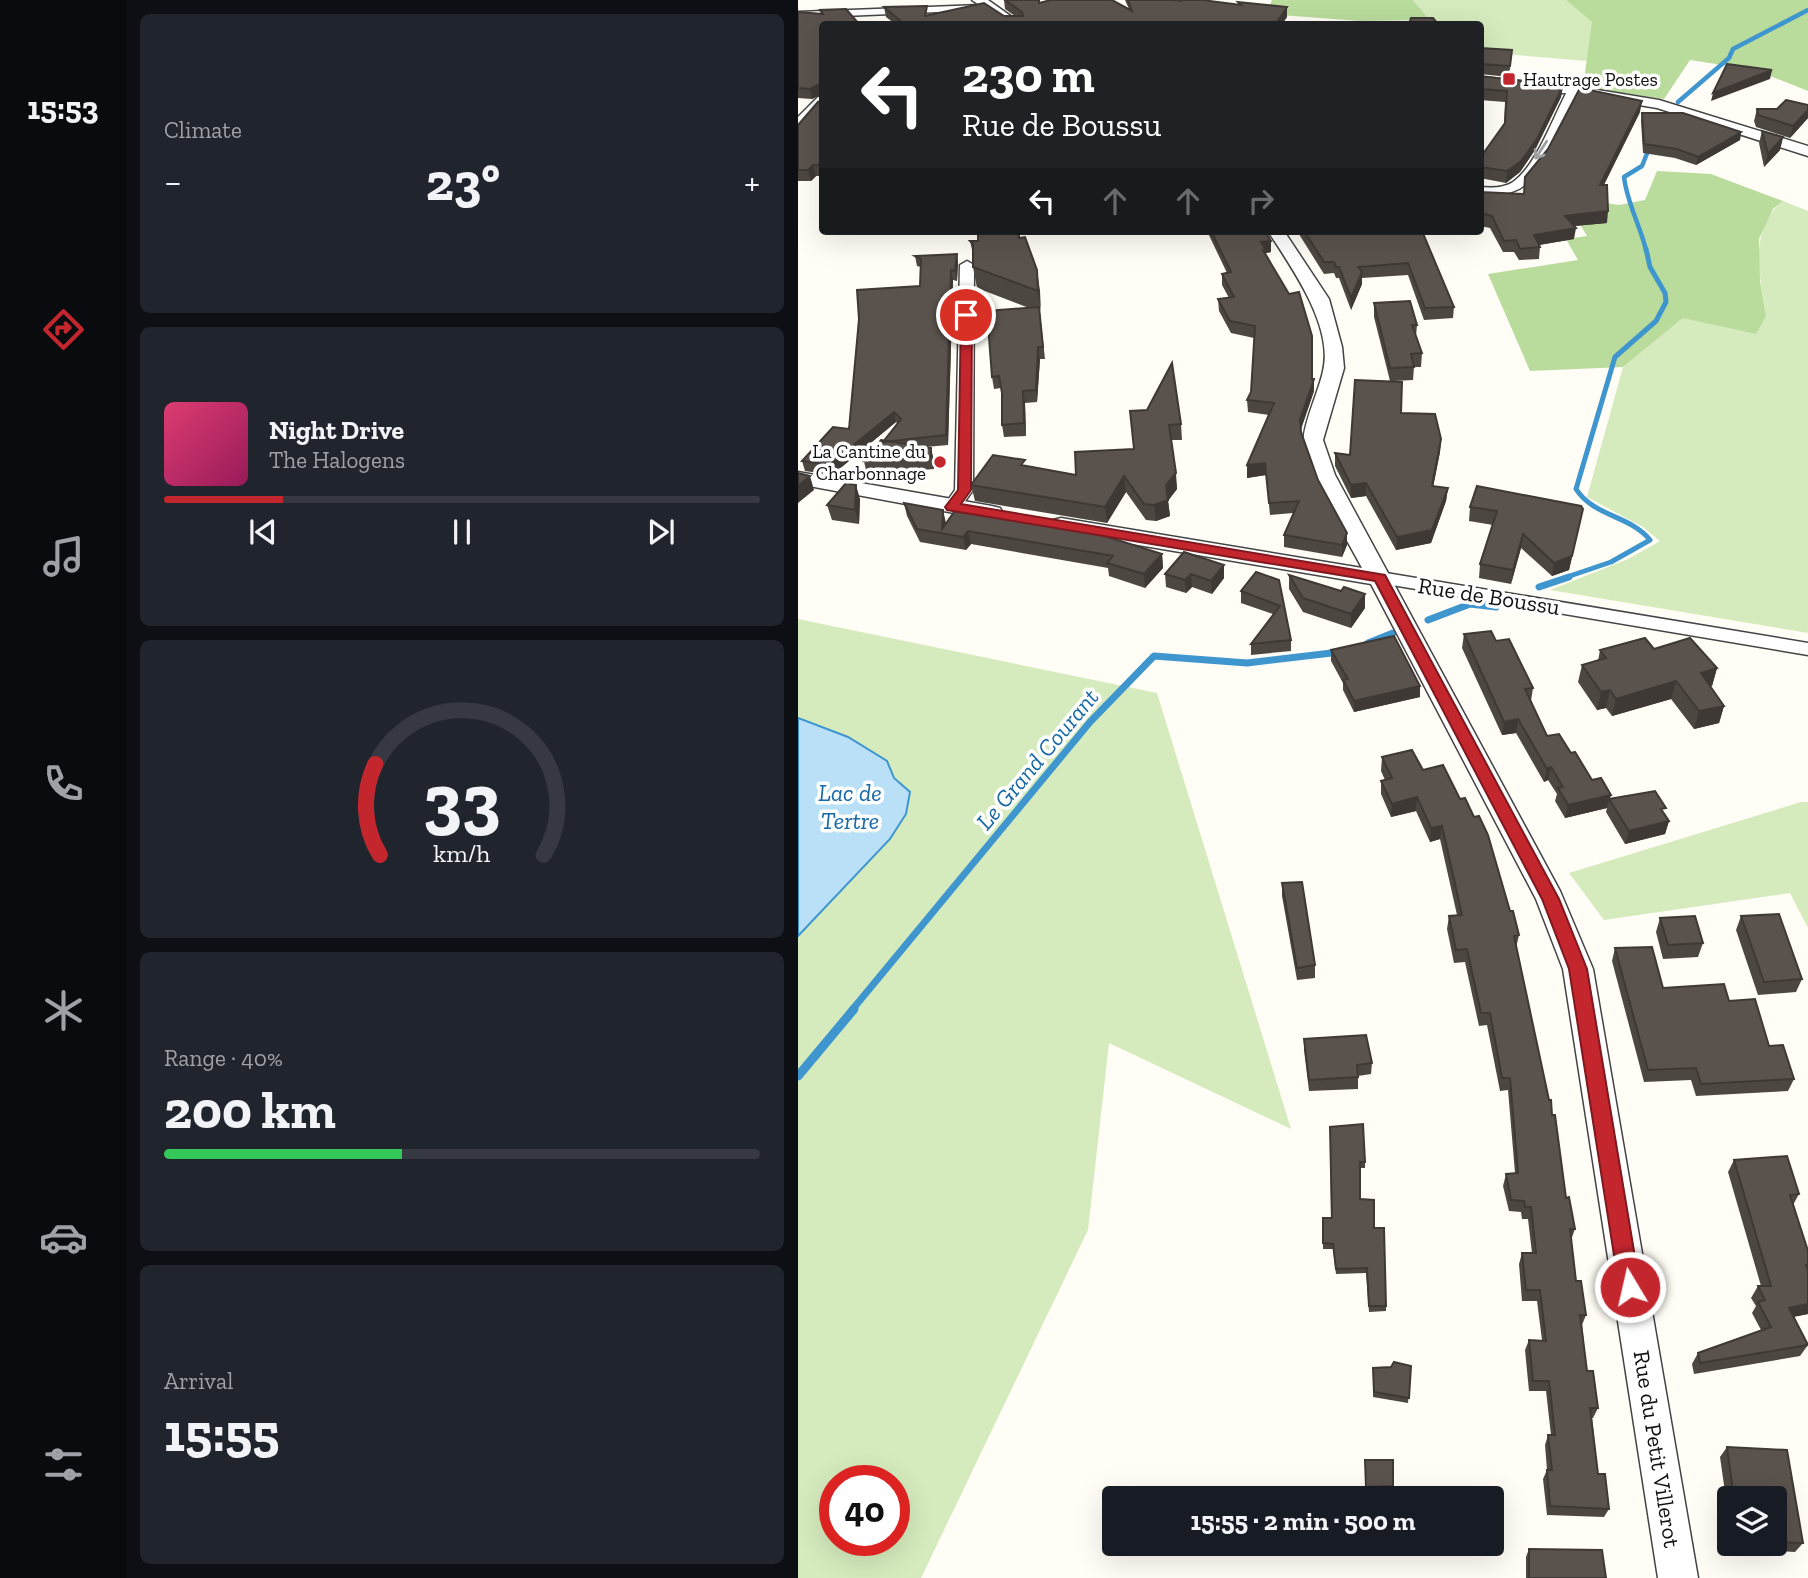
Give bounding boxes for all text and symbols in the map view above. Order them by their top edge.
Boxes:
text: 230 m [962,46,1095,105]
icon: left [847,49,938,140]
place label: Hautrage Postes [1523,68,1658,91]
marker: Hautrage Postes [1501,71,1517,87]
text: 15:53 [27,89,99,127]
text: Rue de Boussu [962,106,1162,144]
text: Climate [164,116,242,144]
one-way arrow [1534,139,1548,159]
text: 23° [426,151,500,213]
text: − [164,159,182,205]
text: + [744,159,760,205]
icon: left [1023,182,1061,220]
icon: ahead [1096,182,1134,220]
icon: ahead [1169,182,1207,220]
icon: right [1242,182,1280,220]
pin [936,285,996,345]
icon: arrive [947,296,985,334]
icon: directions [39,305,88,354]
text: Night Drive [269,414,404,446]
place label: La Cantine du Charbonnage [812,440,926,485]
text: The Halogens [269,446,405,474]
marker: La Cantine du Charbonnage [932,454,948,470]
icon: previous [244,513,282,551]
icon: pause [443,513,481,551]
icon: next [642,513,680,551]
icon: music [39,532,88,581]
street label: Rue de Boussu [1416,571,1562,621]
water label: Le Grand Courant [970,683,1104,835]
text: 33 [423,756,501,844]
icon: phone [39,759,88,808]
water label: Lac de Tertre [818,778,882,835]
text: km/h [433,838,491,868]
icon: climate [39,986,88,1035]
text: Range · 40% [164,1044,283,1072]
text: 200 km [164,1079,336,1141]
icon: car [39,1213,88,1262]
position arrow [1593,1250,1667,1324]
street label: Rue du Petit Villerot [1628,1348,1686,1550]
text: Arrival [164,1367,233,1395]
text: 15:55 [164,1402,279,1464]
icon: filters [39,1440,88,1489]
speed limit sign: 40 [819,1465,910,1556]
map controls [1717,1486,1787,1556]
button: layers [1717,1486,1787,1556]
text: 15:55 · 2 min · 500 m [1190,1505,1416,1537]

